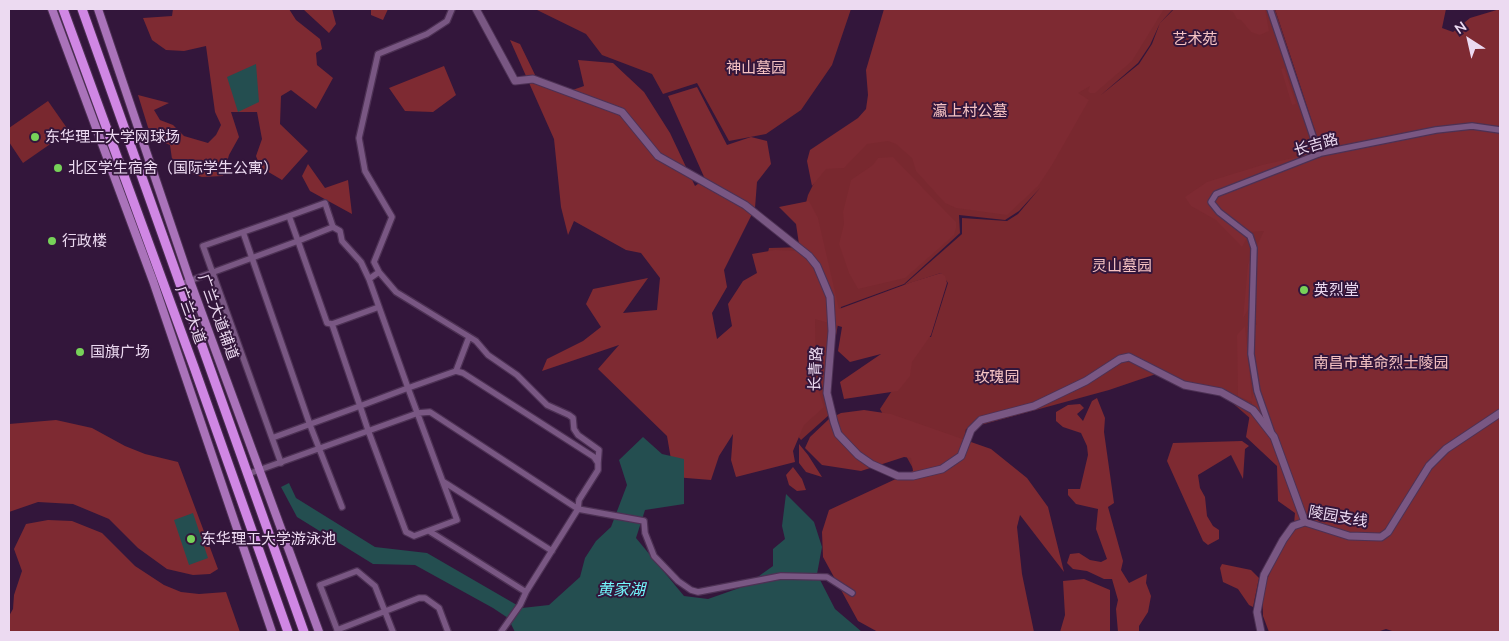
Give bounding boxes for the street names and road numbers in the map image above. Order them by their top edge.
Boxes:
street label: 长吉路 [1292,130,1340,160]
street label: 广兰大道辅道 [194,272,242,362]
street label: 广兰大道 [171,284,209,346]
street label: 长青路 [806,346,826,392]
street label: 陵园支线 [1307,503,1369,531]

